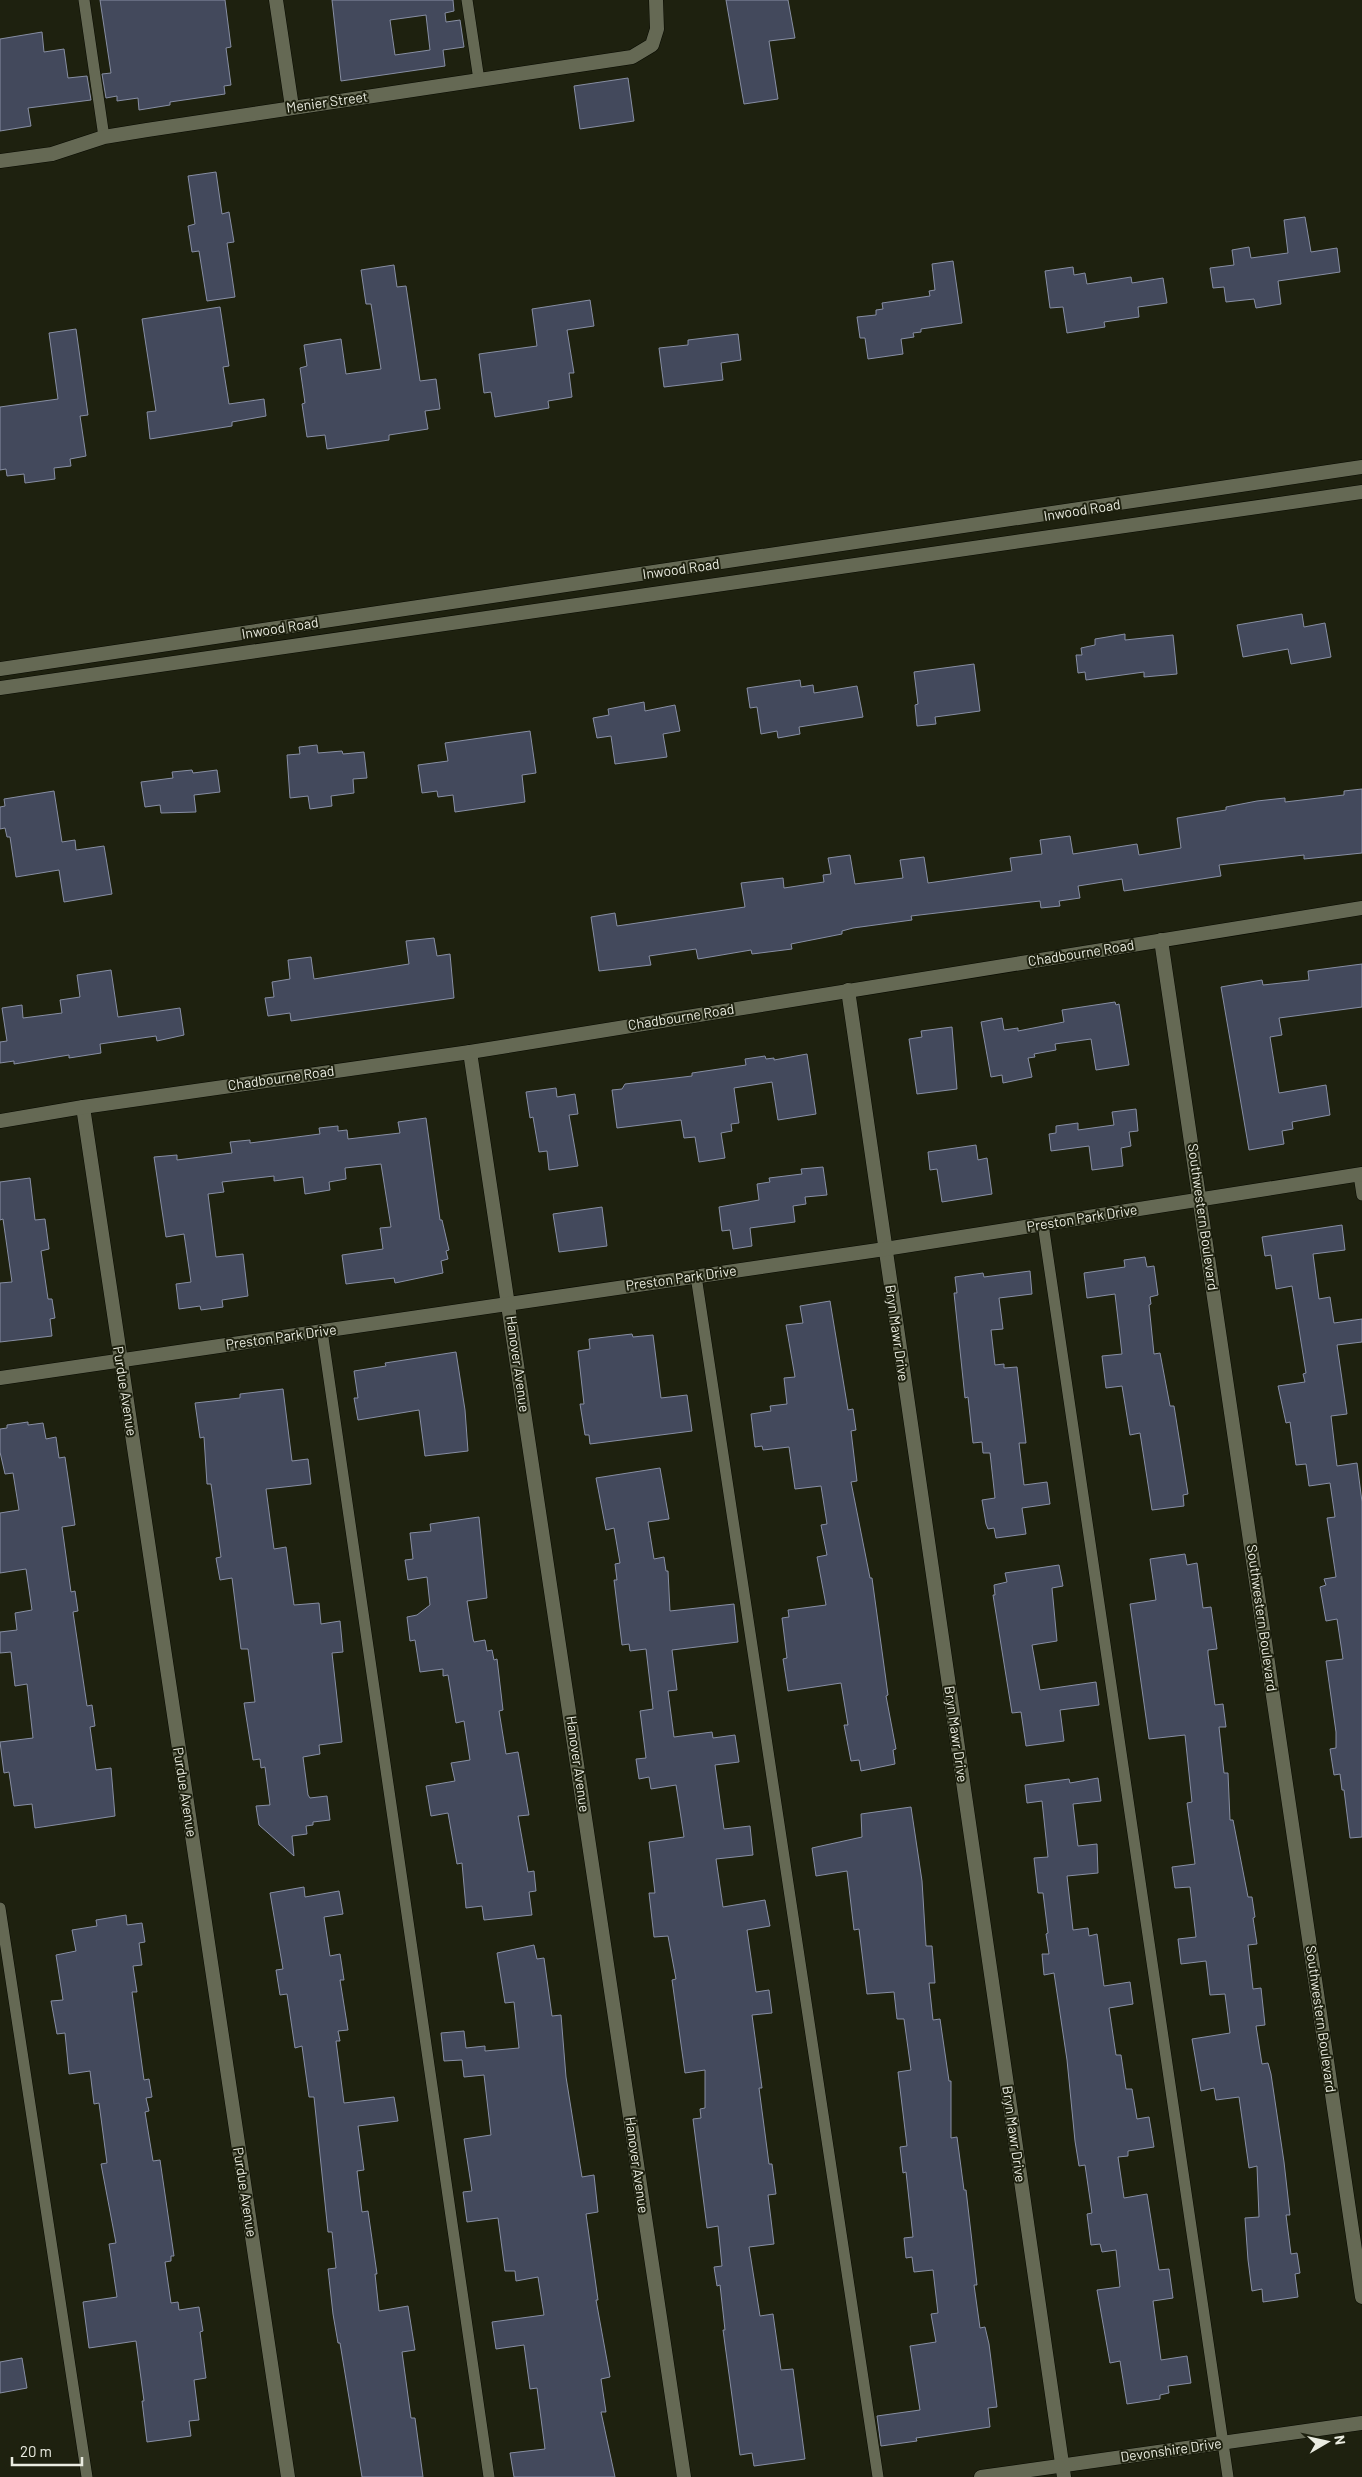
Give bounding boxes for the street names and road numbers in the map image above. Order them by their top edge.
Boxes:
street label: Menier Street [285,87,369,116]
street label: Inwood Road [1042,495,1122,524]
street label: Inwood Road [641,555,721,582]
street label: Inwood Road [240,613,320,642]
street label: Chadbourne Road [1027,936,1135,969]
street label: Chadbourne Road [627,1000,735,1033]
street label: Chadbourne Road [227,1062,335,1093]
street label: Southwestern Boulevard [1185,1142,1222,1292]
street label: Preston Park Drive [1025,1200,1138,1235]
street label: Preston Park Drive [624,1261,737,1294]
street label: Bryn Mawr Drive [882,1284,913,1382]
street label: Hanover Avenue [503,1315,534,1413]
street label: Preston Park Drive [224,1320,337,1353]
street label: Purdue Avenue [110,1345,141,1437]
street label: Southwestern Boulevard [1244,1543,1281,1693]
street label: Bryn Mawr Drive [941,1685,972,1783]
street label: Hanover Avenue [563,1715,594,1813]
street label: Purdue Avenue [170,1746,201,1838]
street label: Southwestern Boulevard [1303,1944,1340,2094]
street label: Bryn Mawr Drive [999,2085,1030,2183]
street label: Hanover Avenue [622,2116,653,2214]
street label: Purdue Avenue [230,2146,261,2238]
street label: Devonshire Drive [1119,2434,1223,2465]

